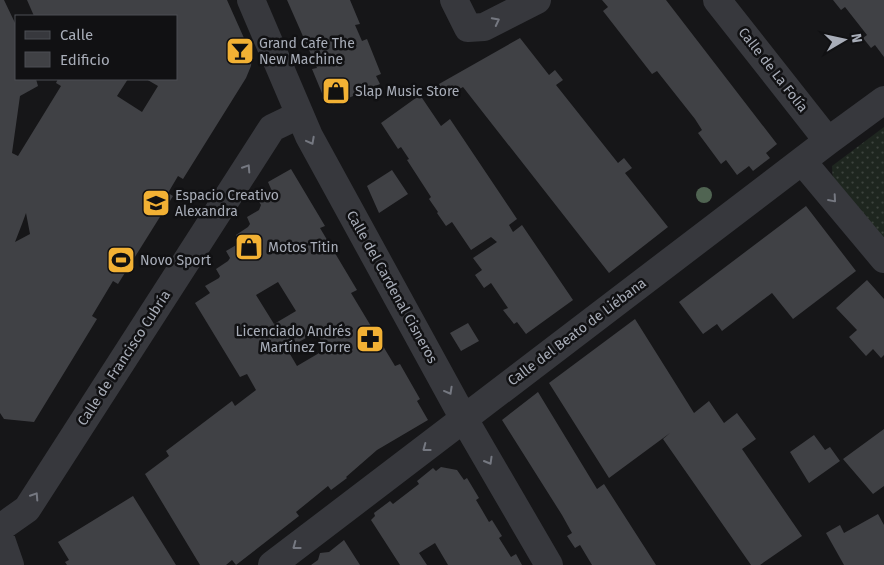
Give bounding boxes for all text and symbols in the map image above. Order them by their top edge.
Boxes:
legend [15,15,178,80]
north arrow [819,15,869,65]
one-way arrow [491,17,500,27]
street label: Calle de La Folía [735,24,811,116]
text: Calle [60,26,93,44]
text: N [847,32,865,44]
place label: Grand Cafe The New Machine [259,35,355,68]
bar icon: Grand Cafe The New Machine [225,36,255,66]
text: Edificio [60,51,110,69]
shop icon: Slap Music Store [321,76,351,106]
place label: Slap Music Store [355,83,460,100]
one-way arrow [305,136,315,145]
one-way arrow [240,164,250,173]
place label: Espacio Creativo Alexandra [175,187,279,220]
school or university icon: Espacio Creativo Alexandra [141,188,171,218]
one-way arrow [828,193,837,202]
street label: Calle del Cardenal Cisneros [343,208,441,367]
shop icon: Motos Titin [234,232,264,262]
place label: Motos Titin [268,239,339,256]
sports icon: Novo Sport [106,245,136,275]
place label: Novo Sport [140,252,212,269]
street label: Calle del Beato de Liébana [505,274,649,390]
street label: Calle de Francisco Cubría [74,287,174,429]
place label: Licenciado Andrés Martínez Torre [236,323,351,356]
pharmacy icon: Licenciado Andrés Martínez Torre [355,324,385,354]
one-way arrow [443,385,453,394]
one-way arrow [422,442,432,451]
one-way arrow [482,455,492,464]
one-way arrow [29,492,39,501]
one-way arrow [293,541,302,549]

